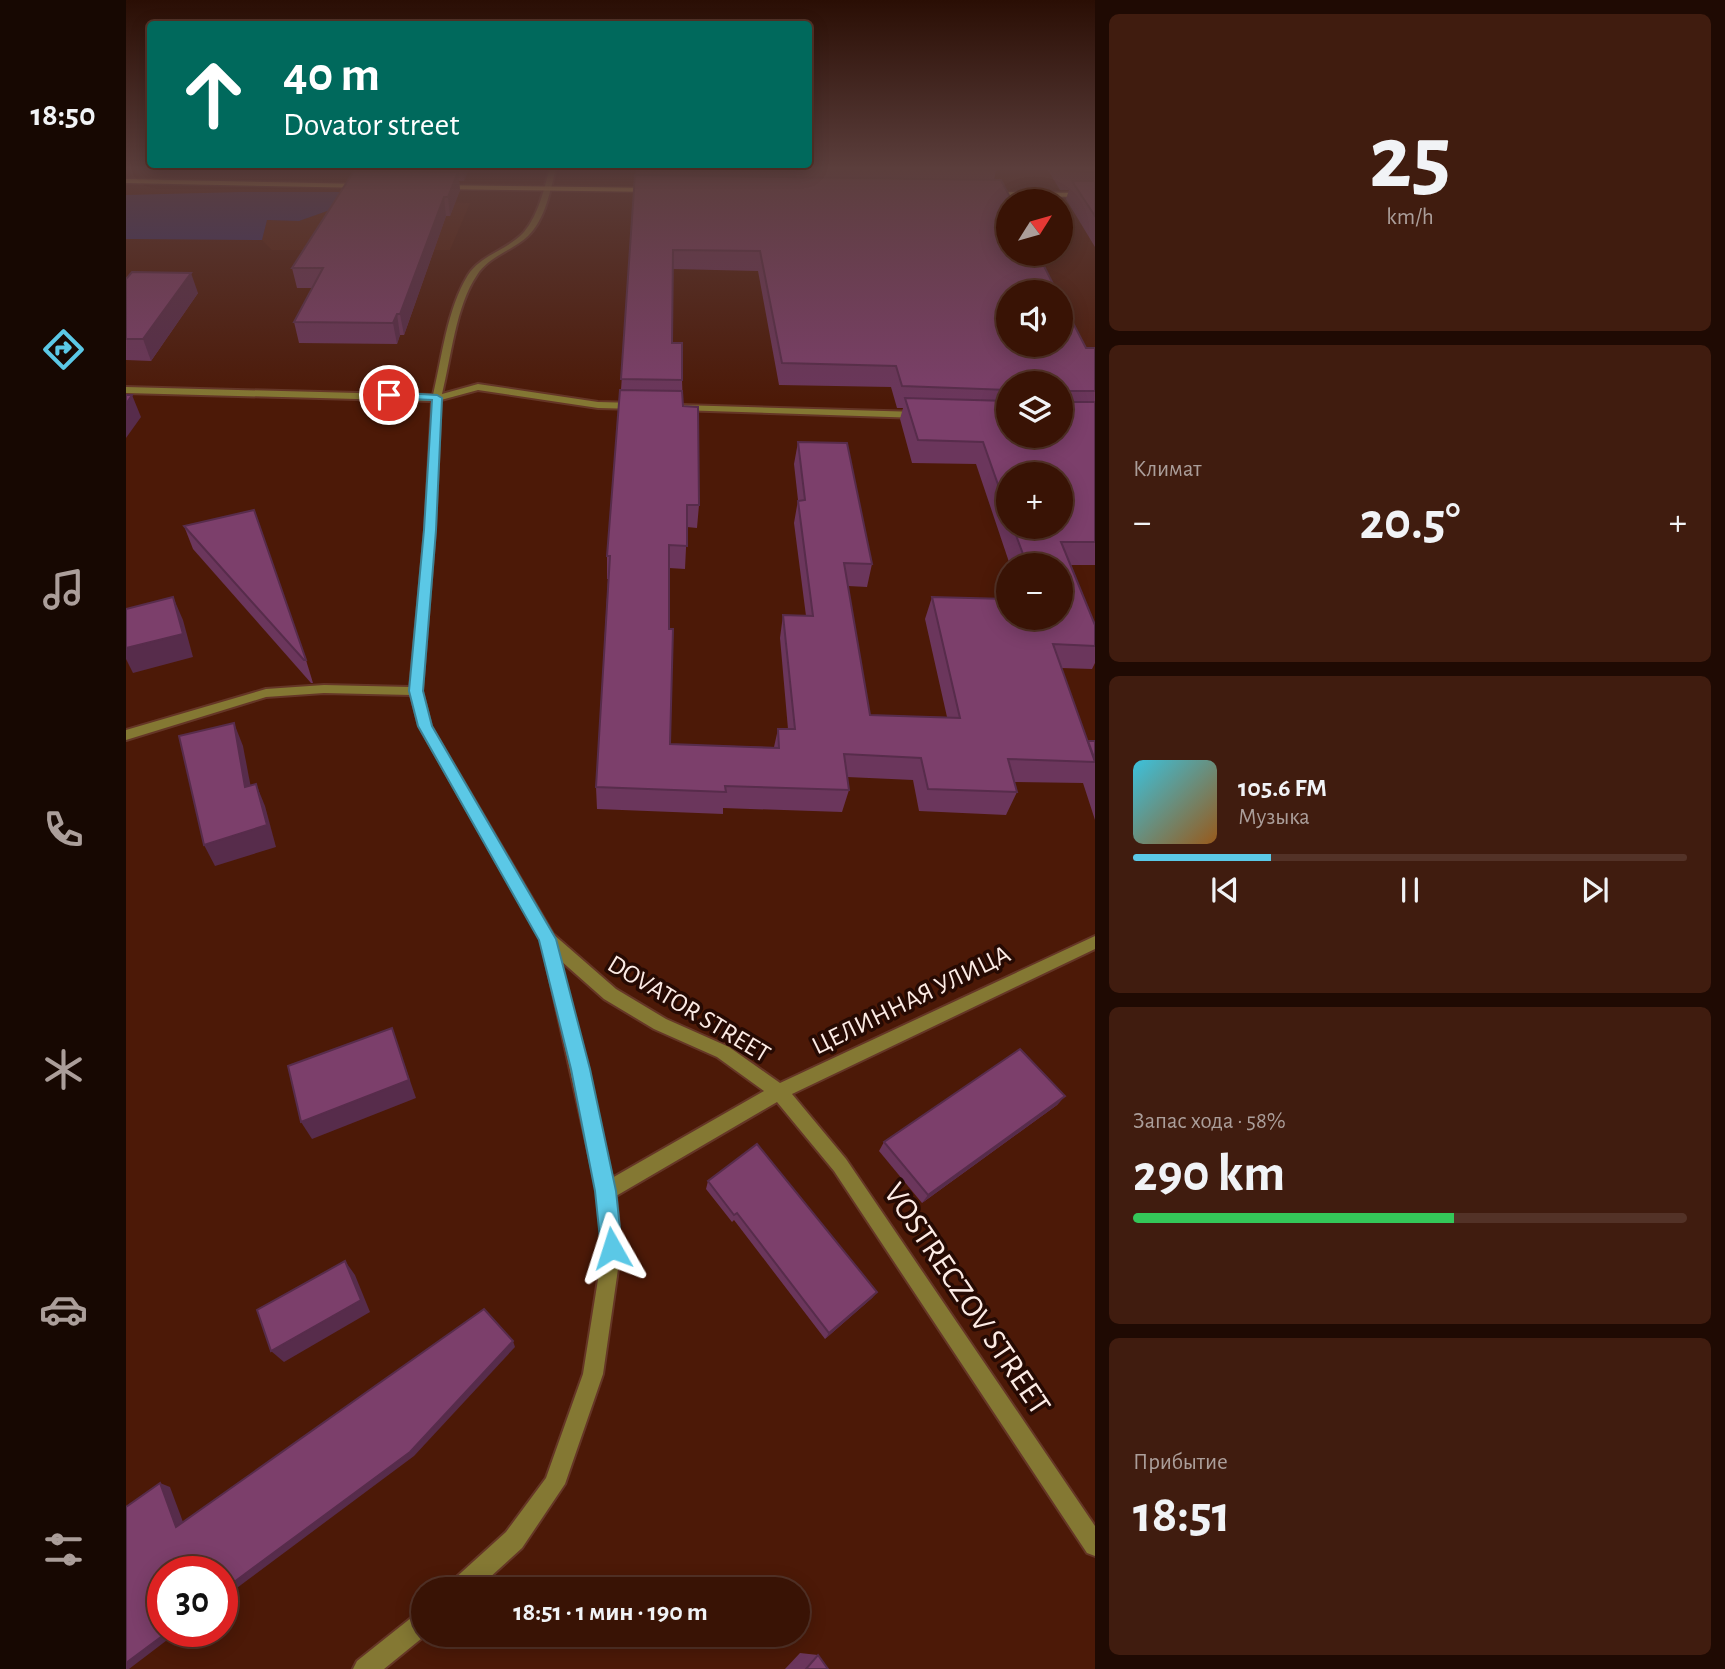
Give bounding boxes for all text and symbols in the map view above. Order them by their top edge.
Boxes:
icon: ahead [168,49,259,140]
text: 40 m [283,51,380,100]
text: 18:50 [30,99,96,131]
text: Dovator street [283,109,460,141]
text: 25 [1369,113,1451,204]
north arrow [996,189,1073,266]
map controls [996,189,1073,630]
text: km/h [1386,206,1434,229]
button: sound [996,280,1073,357]
icon: directions [39,325,88,374]
pin [359,365,419,425]
button: layers [996,371,1073,448]
icon: arrive [370,376,408,414]
text: Климат [1133,458,1202,481]
button: + [996,462,1073,539]
text: 20.5° [1359,496,1461,548]
text: − [1133,504,1151,542]
text: + [1669,504,1687,542]
button: − [996,553,1073,630]
icon: music [39,565,88,614]
text: 105.6 FM [1238,775,1327,801]
icon: phone [39,805,88,854]
text: Музыка [1238,806,1310,829]
icon: previous [1206,871,1244,909]
icon: pause [1391,871,1429,909]
icon: next [1576,871,1614,909]
street label: ЦЕЛИННАЯ УЛИЦА [807,941,1015,1059]
street label: DOVATOR STREET [603,950,775,1068]
icon: climate [39,1045,88,1094]
text: Запас хода · 58% [1133,1110,1286,1133]
text: 290 km [1133,1148,1285,1200]
street label: VOSTRECZOV STREET [878,1177,1056,1421]
position arrow [575,1211,649,1285]
icon: car [39,1285,88,1334]
text: Прибытие [1133,1451,1228,1474]
text: 18:51 [1133,1489,1230,1541]
icon: filters [39,1525,88,1574]
speed limit sign: 30 [147,1556,238,1647]
text: 18:51 · 1 мин · 190 m [513,1599,708,1625]

